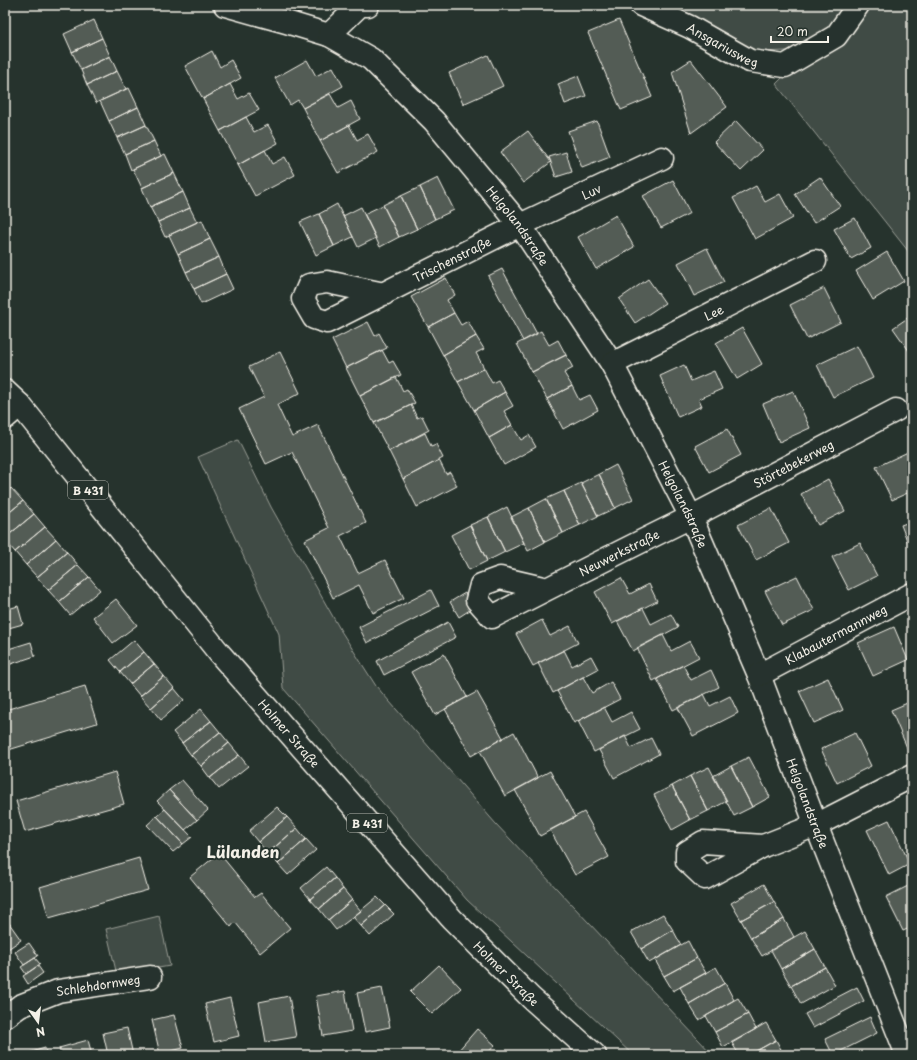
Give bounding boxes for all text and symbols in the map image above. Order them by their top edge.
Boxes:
street label: Ansgariusweg [684,18,759,71]
scale bar [771,18,828,44]
text: 20 m [777,22,808,40]
street label: Luv [578,179,604,204]
street label: Helgolandstraße [482,182,553,269]
street label: Trischenstraße [410,232,494,286]
street label: Lee [701,300,727,325]
street label: Störtebekerweg [750,435,837,492]
street label: Helgolandstraße [654,457,712,551]
road number: B 431 [68,481,108,499]
street label: Neuwerkstraße [576,525,662,580]
street label: Klabautermannweg [782,600,890,669]
street label: Holmer Straße [254,695,324,771]
street label: Helgolandstraße [782,755,833,851]
road number: B 431 [347,814,387,832]
district label: Lülanden [207,839,280,863]
street label: Holmer Straße [470,937,543,1010]
street label: Schlehdornweg [55,970,142,1000]
north arrow [18,1002,58,1042]
text: N [34,1023,47,1042]

